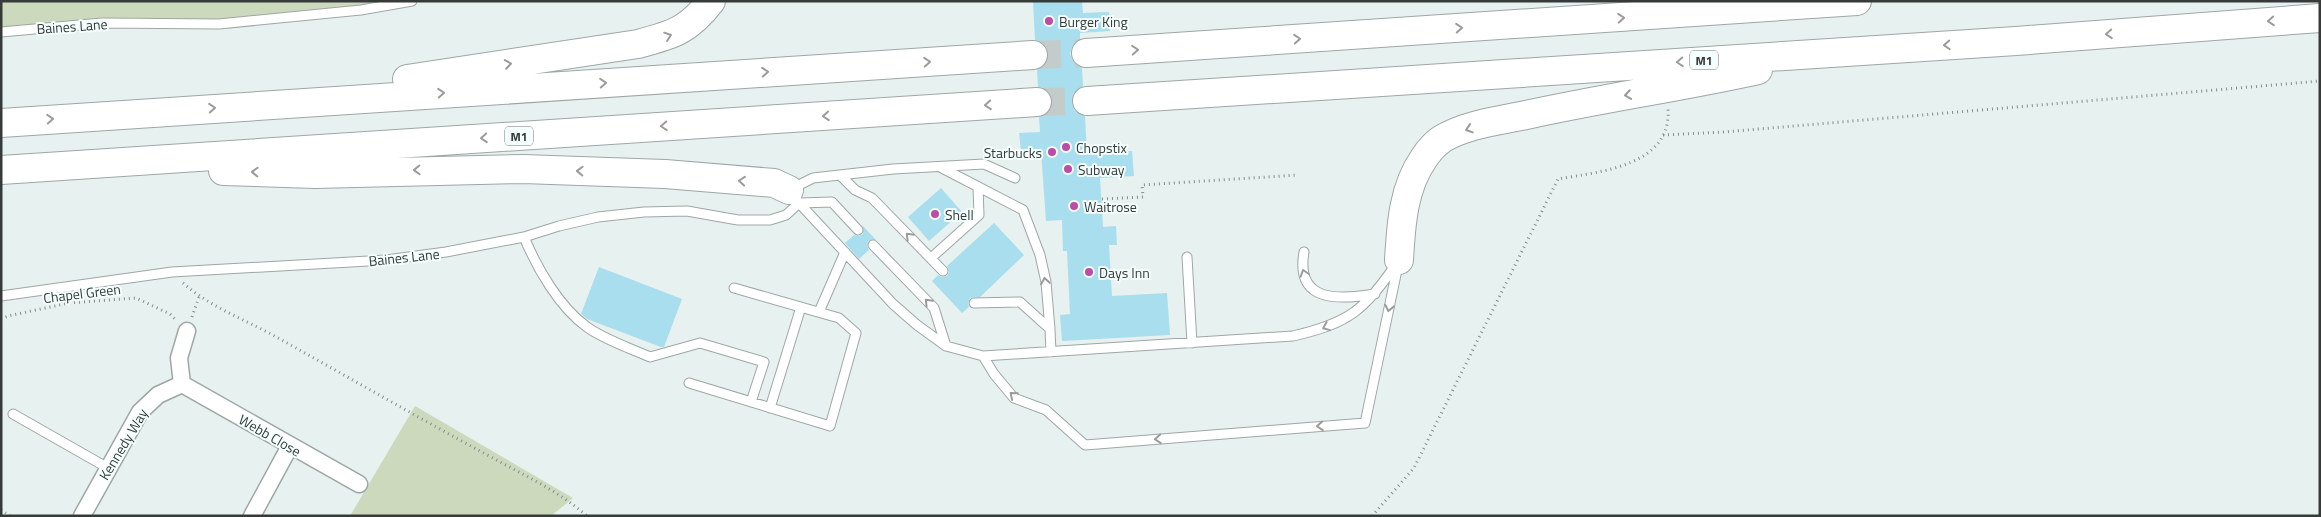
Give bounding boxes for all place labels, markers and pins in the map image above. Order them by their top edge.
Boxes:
place label: Burger King [1059,11,1128,32]
marker: Burger King [1043,15,1055,27]
place label: Chopstix [1076,137,1127,158]
marker: Chopstix [1060,141,1072,153]
place label: Starbucks [984,142,1042,163]
marker: Starbucks [1046,146,1058,158]
place label: Subway [1078,159,1125,180]
marker: Subway [1062,163,1074,175]
place label: Waitrose [1084,196,1137,217]
marker: Waitrose [1068,200,1080,212]
place label: Shell [945,204,974,225]
marker: Shell [929,208,941,220]
place label: Days Inn [1099,262,1150,283]
marker: Days Inn [1083,266,1095,278]

